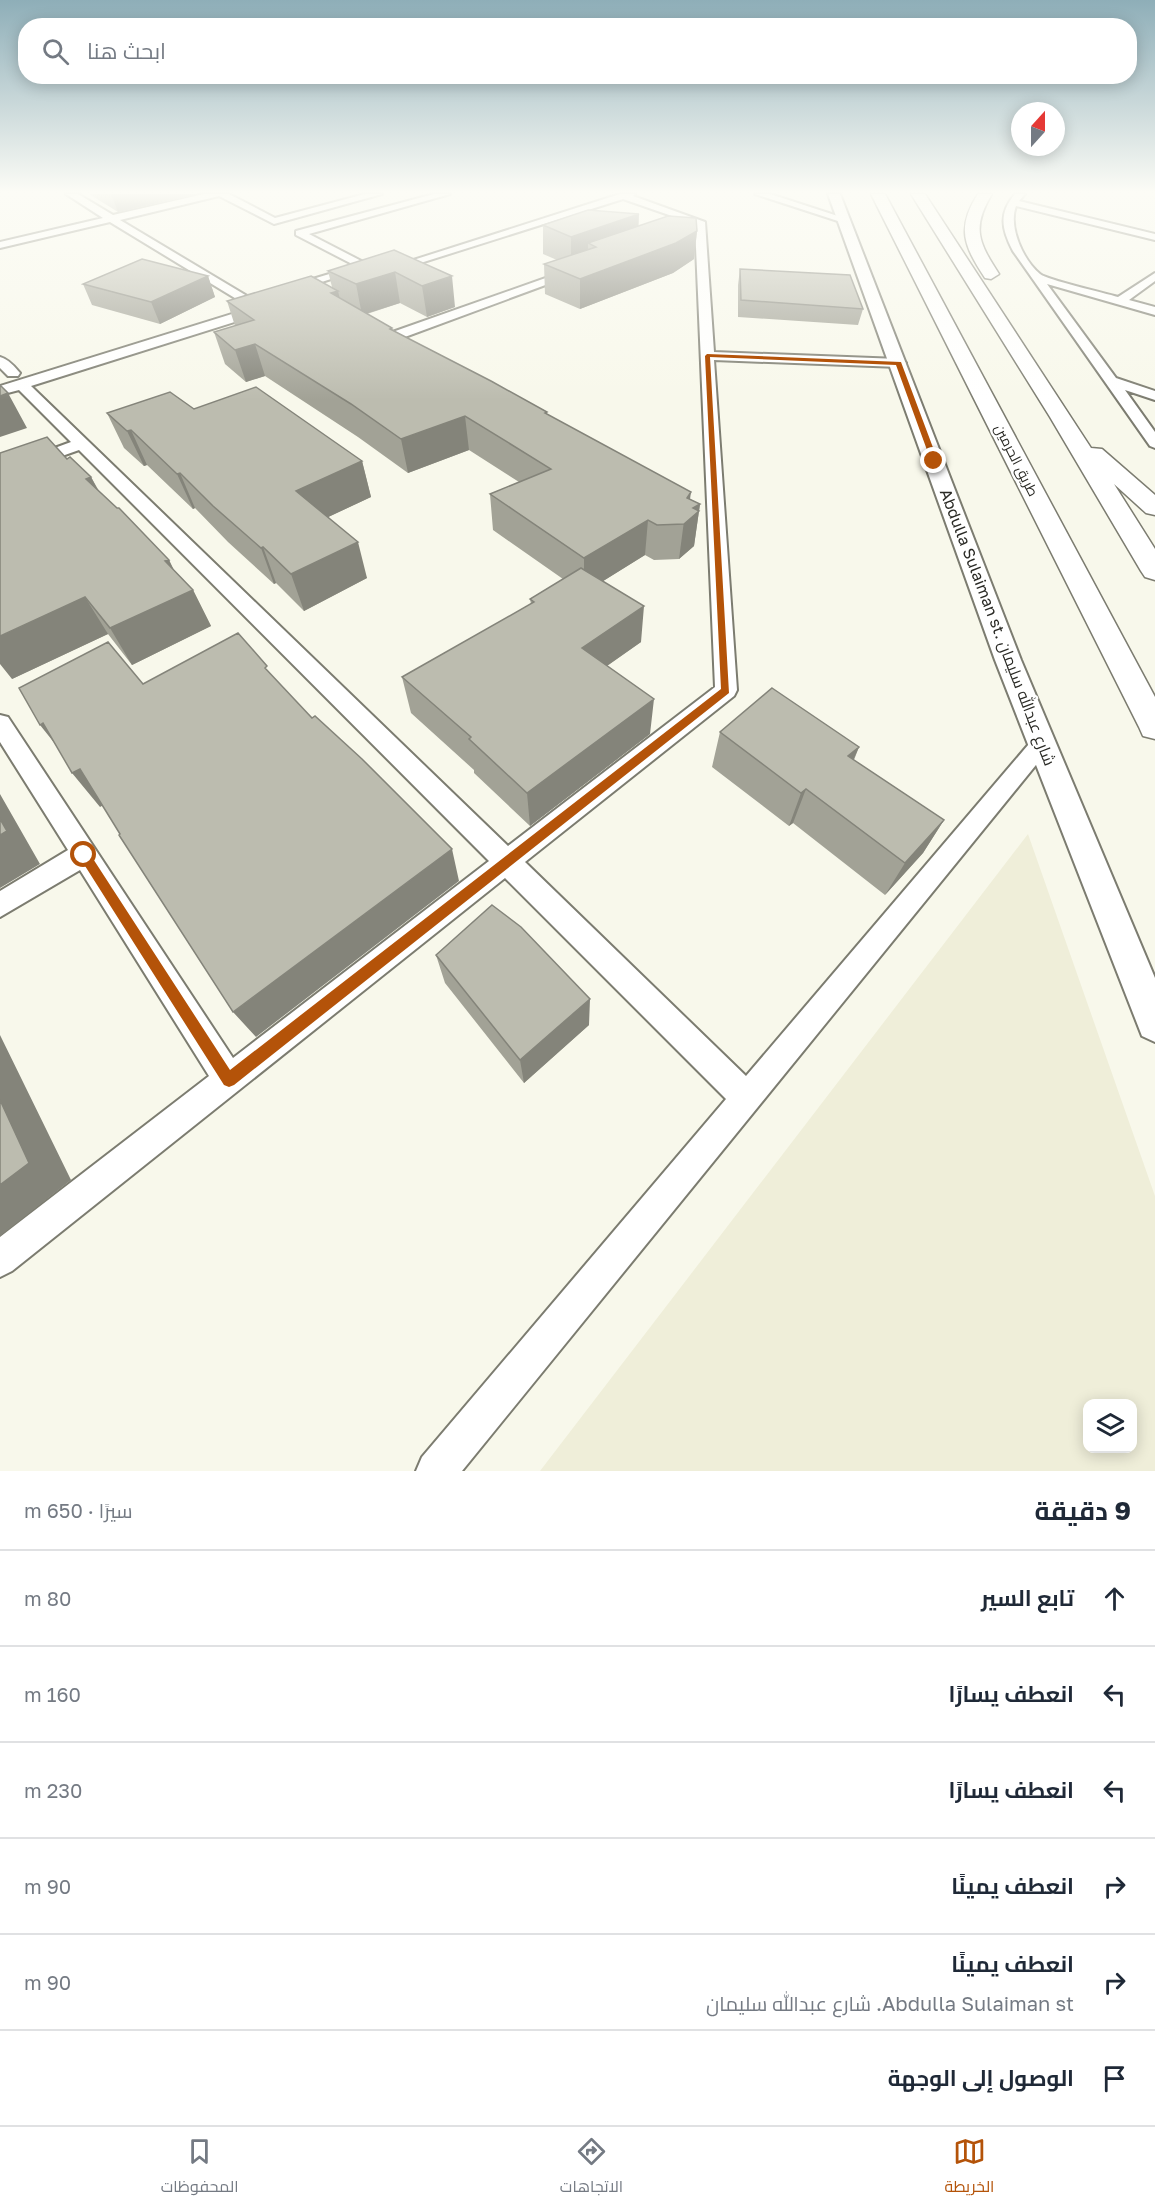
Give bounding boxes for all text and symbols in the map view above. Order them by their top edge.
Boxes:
search box [18,18,1137,84]
icon: search [39,35,72,68]
text: ابحث هنا [87,37,166,64]
north arrow [1011,102,1065,156]
street label: طريق الحرمين [991,421,1042,499]
route end [920,447,946,473]
street label: Abdulla Sulaiman st. شارع عبدالله سليمان [934,486,1060,769]
route start [70,841,96,867]
map controls [1083,1399,1137,1453]
button: layers [1083,1399,1137,1453]
text: 9 دقيقة [1034,1495,1131,1526]
text: سيرًا · 650 m [24,1498,133,1522]
icon: ahead [1098,1582,1131,1615]
text: تابع السير [981,1584,1074,1611]
text: 80 m [24,1586,71,1610]
icon: left [1098,1678,1131,1711]
text: انعطف يسارًا [949,1680,1074,1707]
text: 160 m [24,1682,81,1706]
icon: left [1098,1774,1131,1807]
text: انعطف يسارًا [949,1776,1074,1803]
text: 230 m [24,1778,82,1802]
icon: right [1098,1870,1131,1903]
text: انعطف يمينًا [951,1872,1074,1899]
text: 90 m [24,1874,71,1898]
text: انعطف يمينًا [951,1950,1074,1977]
icon: right [1098,1966,1131,1999]
text: 90 m [24,1970,71,1994]
text: Abdulla Sulaiman st. شارع عبدالله سليمان [706,1991,1074,2015]
icon: arrive [1098,2062,1131,2095]
text: الوصول إلى الوجهة [888,2064,1074,2091]
tab: المحفوظات [161,2135,239,2201]
tab: الاتجاهات [560,2135,623,2201]
tab: الخريطة [944,2135,994,2201]

